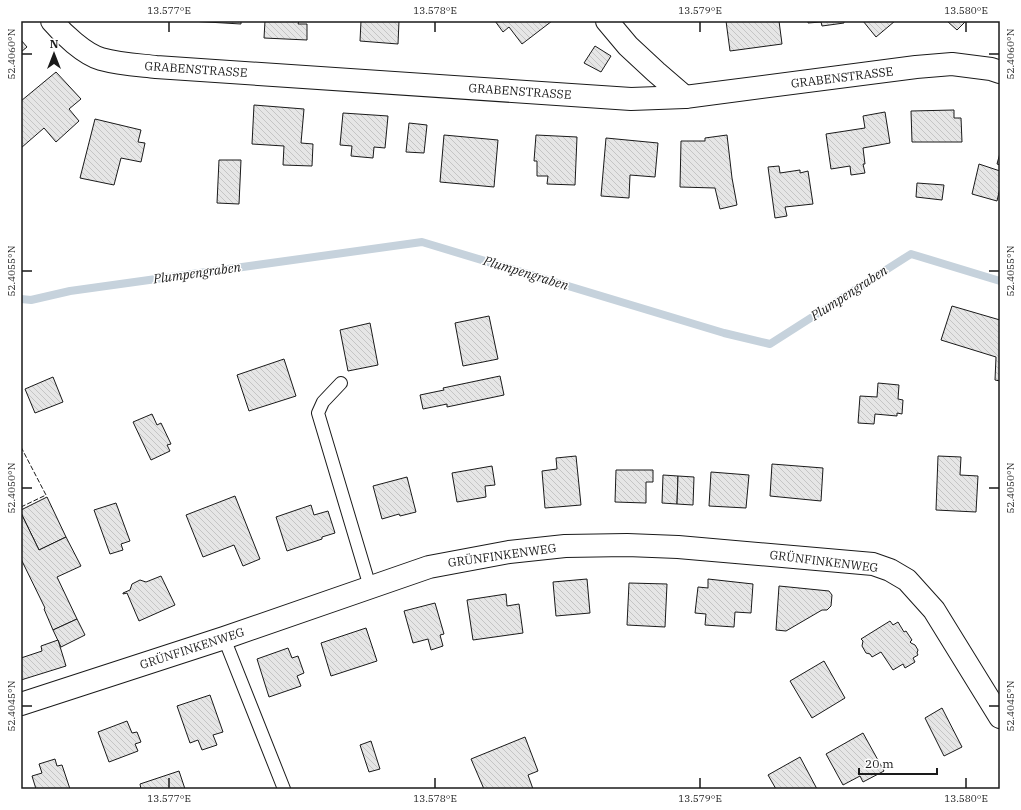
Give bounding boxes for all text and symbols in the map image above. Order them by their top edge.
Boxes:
text: 13.577°E [147,4,191,17]
text: 13.578°E [413,4,457,17]
text: 13.579°E [678,4,722,17]
text: 13.580°E [944,4,988,17]
text: 52.4060°N [5,28,18,80]
text: 52.4060°N [1004,28,1017,80]
north arrow [34,34,74,74]
text: N [50,37,59,51]
street label: GRABENSTRASSE [144,58,248,80]
street label: GRABENSTRASSE [790,63,894,91]
street label: GRABENSTRASSE [468,80,572,102]
text: 52.4055°N [5,245,18,297]
text: 52.4055°N [1004,245,1017,297]
water label: Plumpengraben [480,252,571,294]
water label: Plumpengraben [151,258,242,288]
water label: Plumpengraben [807,262,891,325]
text: 52.4050°N [5,462,18,514]
text: 52.4050°N [1004,462,1017,514]
street label: GRÜNFINKENWEG [447,540,557,570]
street label: GRÜNFINKENWEG [769,547,879,575]
street label: GRÜNFINKENWEG [138,624,247,672]
text: 52.4045°N [5,680,18,732]
text: 52.4045°N [1004,680,1017,732]
scale bar [859,750,937,776]
text: 20 m [865,756,894,771]
text: 13.577°E [147,792,191,805]
text: 13.578°E [413,792,457,805]
text: 13.579°E [678,792,722,805]
text: 13.580°E [944,792,988,805]

